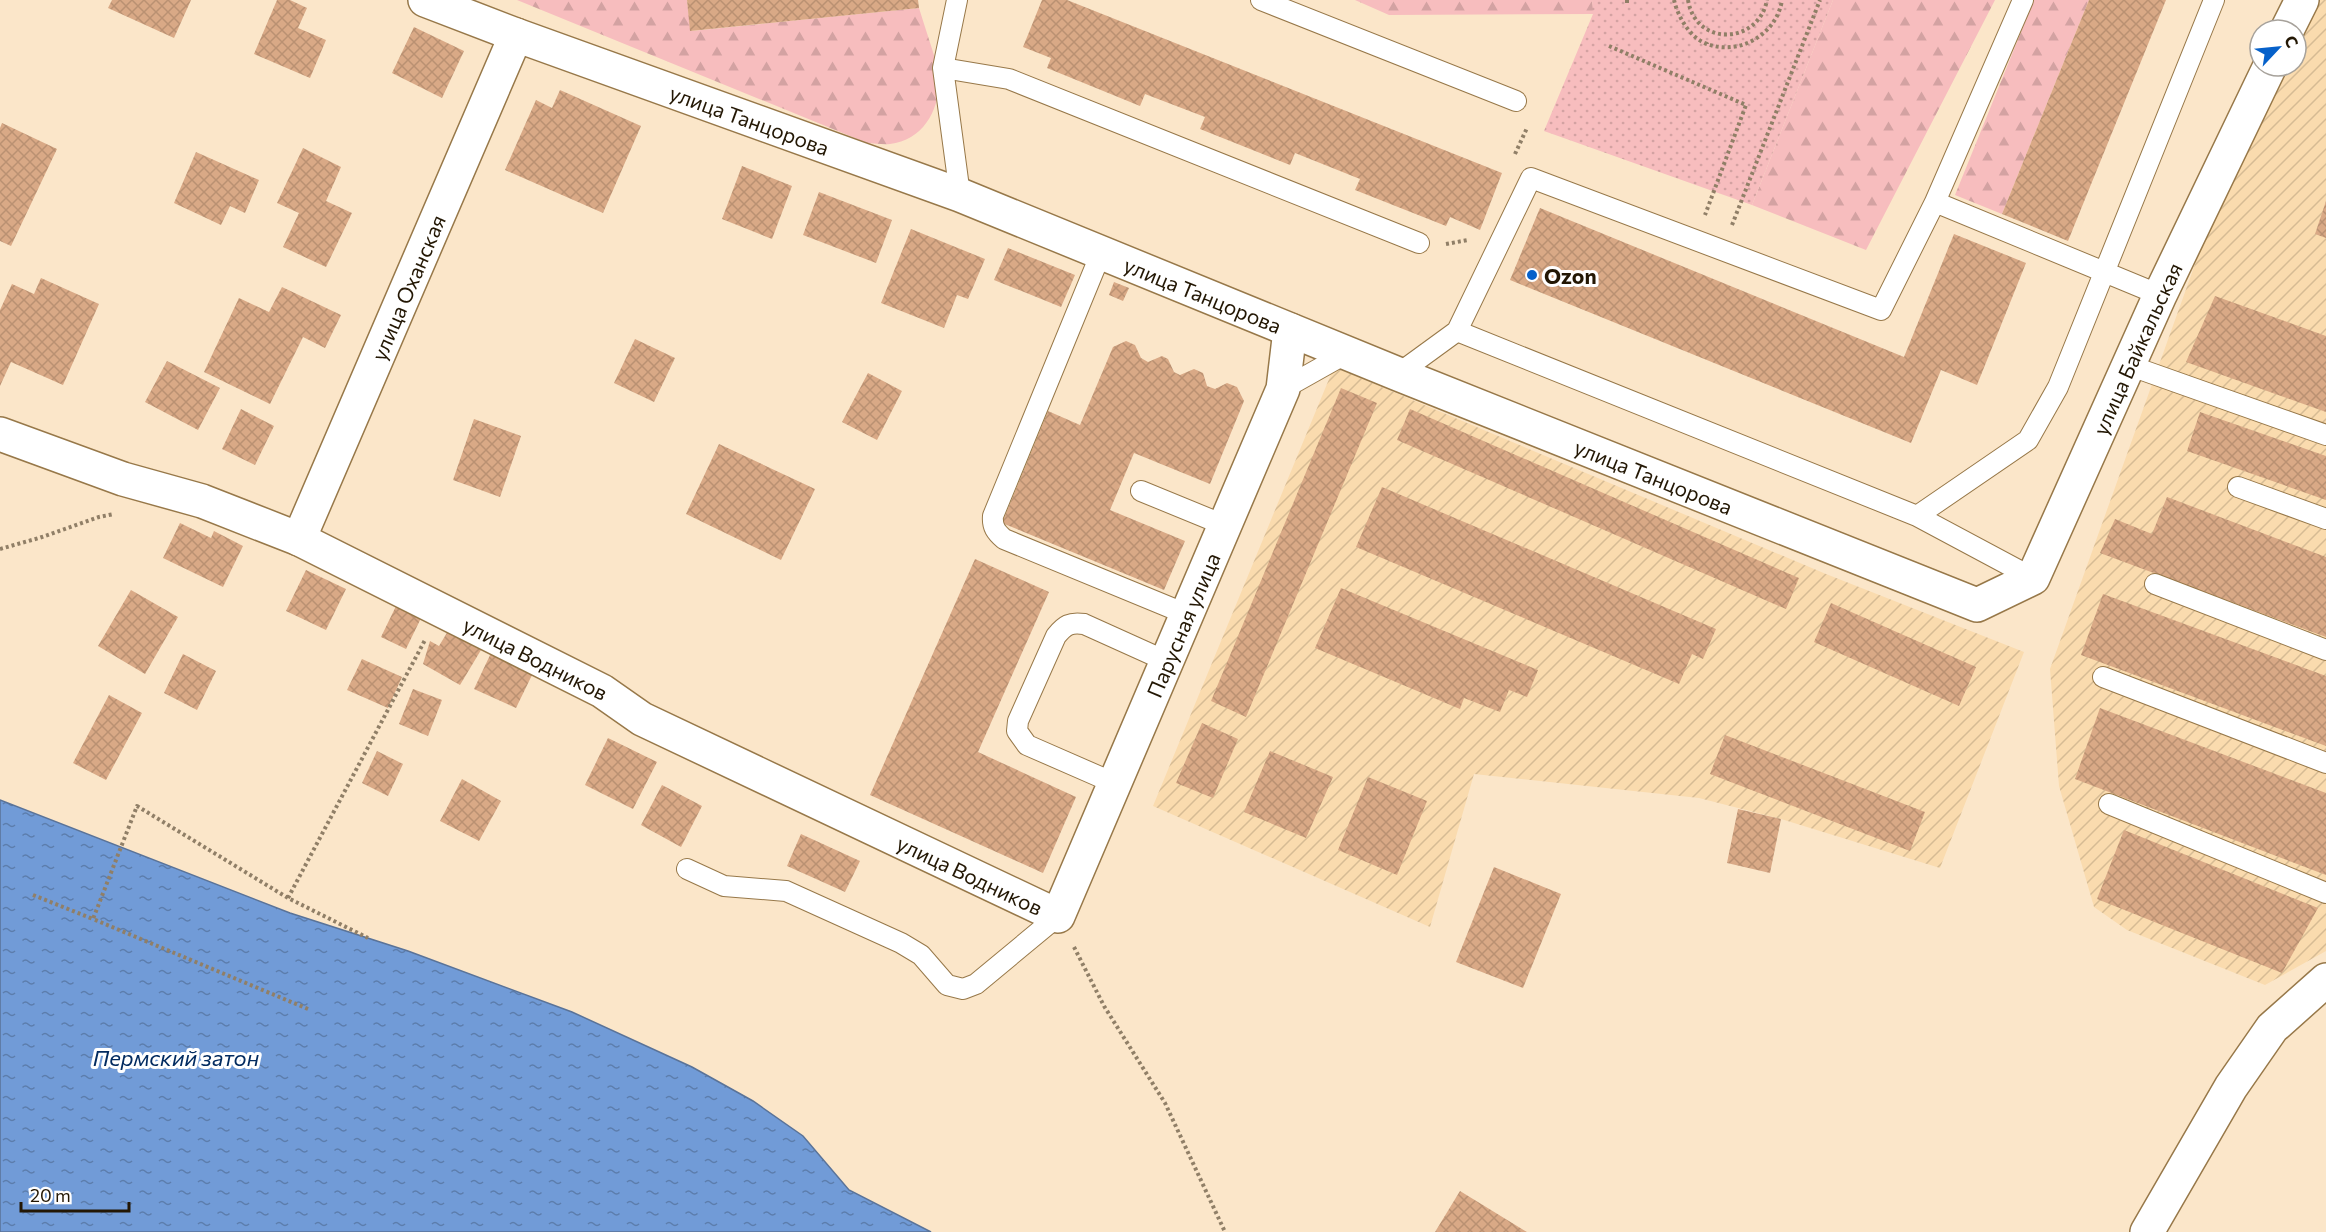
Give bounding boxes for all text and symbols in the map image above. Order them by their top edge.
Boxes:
north arrow [2248,18,2308,78]
text: С [2281,32,2303,50]
street label: улица Танцорова [667,79,833,159]
street label: улица Оханская [365,211,450,364]
street label: улица Танцорова [1121,251,1285,338]
street label: улица Байкальская [2087,258,2186,438]
place label: Ozon [1544,263,1597,288]
marker: Ozon [1525,268,1539,282]
street label: улица Танцорова [1571,433,1736,519]
street label: Парусная улица [1140,549,1224,701]
street label: улица Водников [459,611,612,704]
street label: улица Водников [893,829,1047,920]
water label: Пермский затон [93,1044,259,1071]
scale bar [21,1175,129,1213]
text: 20 m [30,1184,71,1206]

